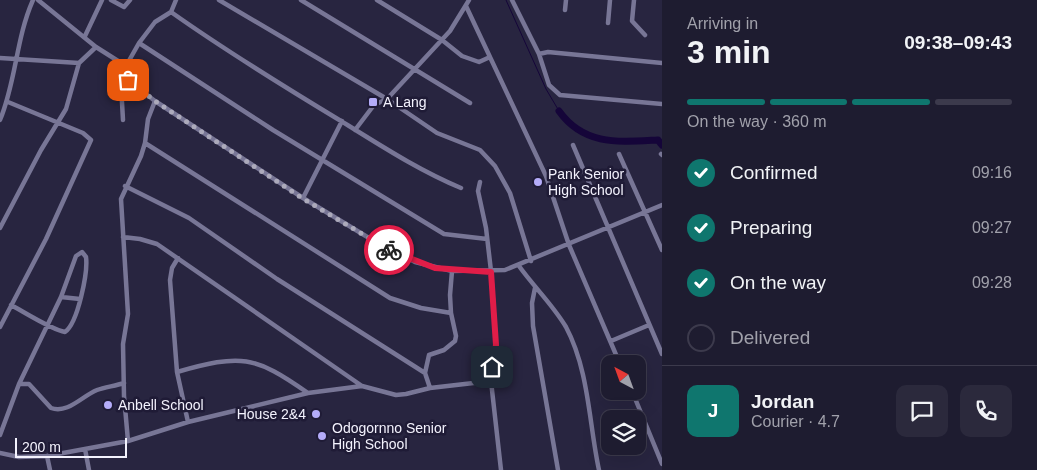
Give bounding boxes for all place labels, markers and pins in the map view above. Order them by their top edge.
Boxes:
pin [107,59,149,101]
place label: A Lang [383,94,427,110]
marker: A Lang [367,96,379,108]
place label: Pank Senior High School [548,166,625,198]
marker: Pank Senior High School [532,176,544,188]
pin [471,346,513,388]
place label: Anbell School [118,397,204,413]
marker: Anbell School [102,399,114,411]
place label: House 2&4 [237,406,306,422]
marker: House 2&4 [310,408,322,420]
place label: Odogornno Senior High School [332,420,447,452]
marker: Odogornno Senior High School [316,430,328,442]

